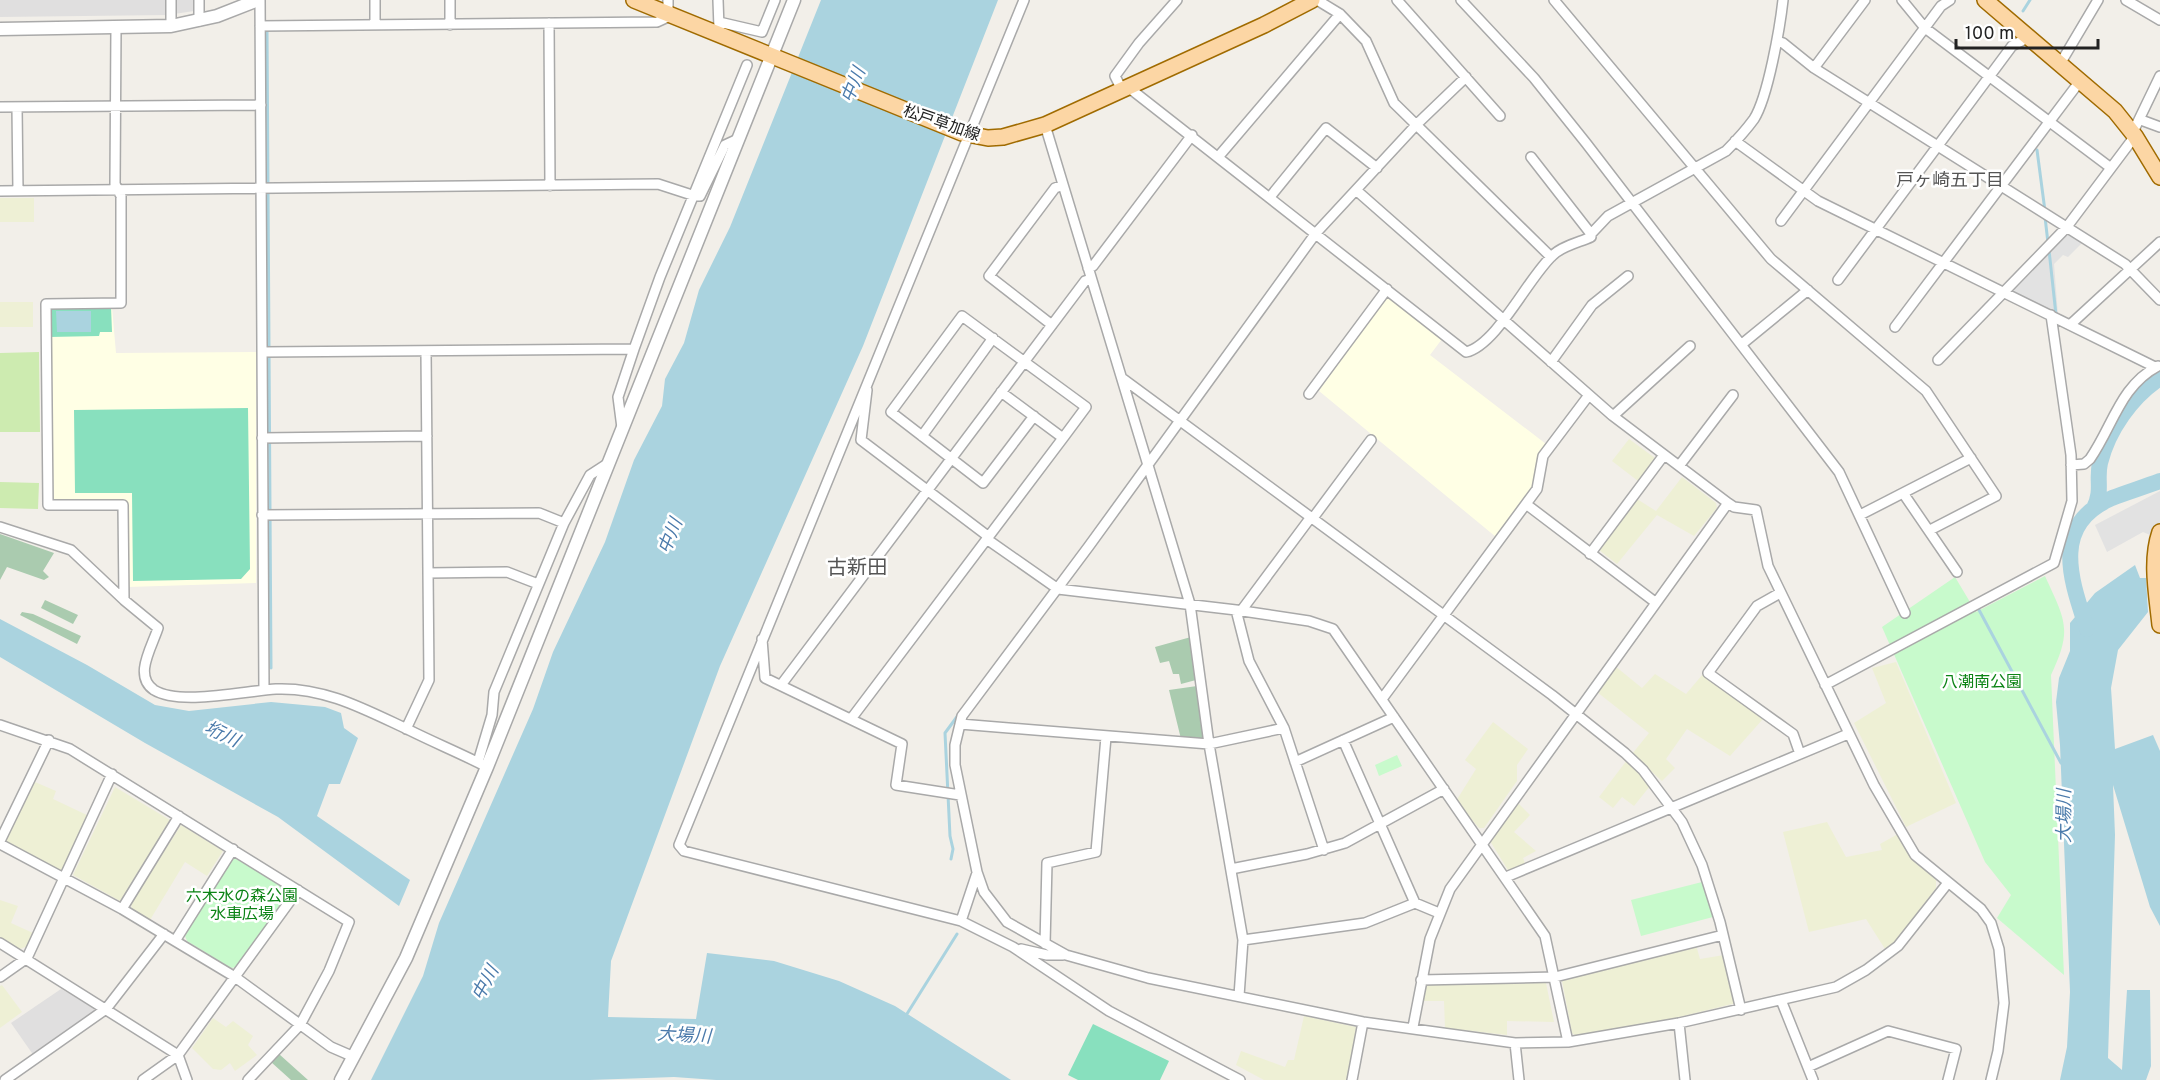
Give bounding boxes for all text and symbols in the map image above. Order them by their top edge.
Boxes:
scale bar [1956,12,2098,50]
text: 100 m [1965,23,2014,46]
water label: 中川 [837,63,873,107]
street label: 松戸草加線 [900,101,982,146]
district label: 戸ヶ崎五丁目 [1896,170,2004,193]
water label: 中川 [654,514,690,558]
district label: 古新田 [827,556,887,582]
park label: 八潮南公園 [1942,673,2022,693]
water label: 垳川 [200,717,244,754]
water label: 大場川 [2054,787,2077,843]
park label: 六木水の森公園 水車広場 [186,887,298,925]
water label: 中川 [468,961,506,1005]
water label: 大場川 [656,1024,713,1049]

